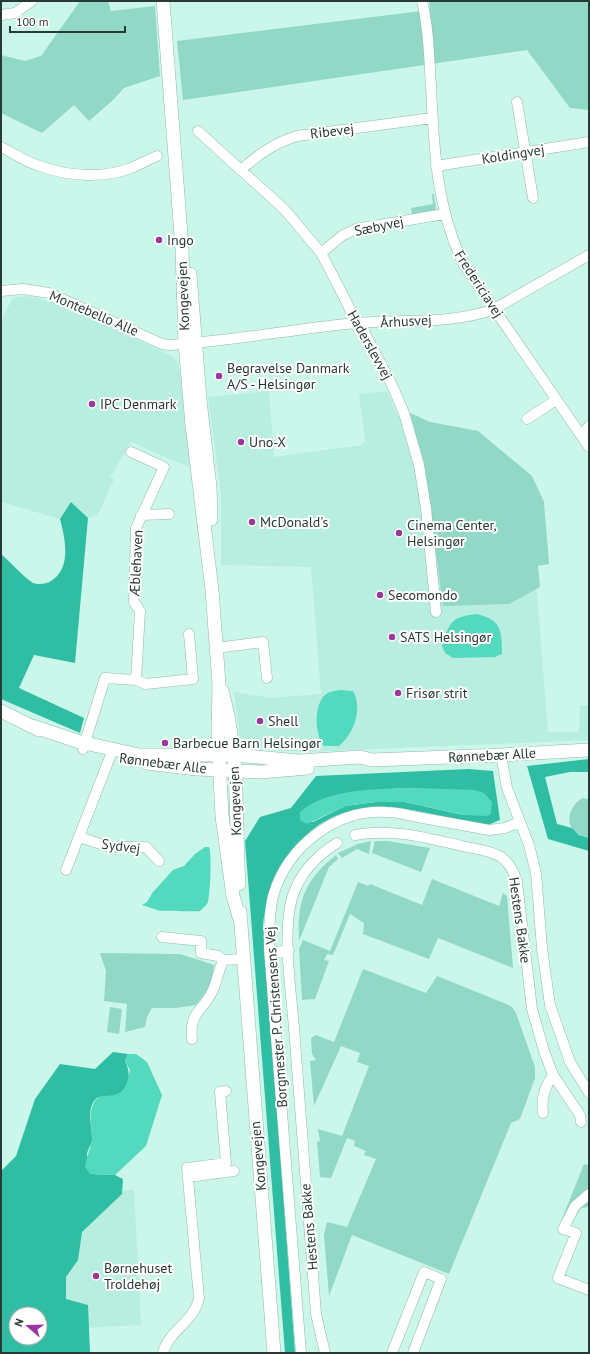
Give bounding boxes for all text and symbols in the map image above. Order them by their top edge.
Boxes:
scale bar [10,8,125,34]
text: 100 m [16,14,49,29]
street label: Ribevej [309,119,355,143]
street label: Koldingvej [480,140,546,168]
street label: Sæbyvej [353,212,405,240]
place label: Ingo [167,231,194,249]
marker: Ingo [154,235,164,245]
street label: Fredericiavej [451,247,507,321]
street label: Kongevejen [173,261,193,331]
street label: Montebello Alle [47,286,141,340]
street label: Haderslevvej [344,307,396,383]
street label: Århusvej [380,311,432,331]
place label: Begravelse Danmark A/S - Helsingør [227,359,350,393]
marker: Begravelse Danmark A/S - Helsingør [214,371,224,381]
place label: IPC Denmark [100,395,177,413]
marker: IPC Denmark [87,399,97,409]
place label: Uno-X [249,433,286,451]
marker: Uno-X [236,437,246,447]
place label: McDonald's [260,513,328,531]
place label: Cinema Center, Helsingør [407,516,497,550]
marker: McDonald's [247,517,257,527]
marker: Cinema Center, Helsingør [394,528,404,538]
street label: Æblehaven [125,529,147,598]
place label: Secomondo [388,586,457,604]
marker: Secomondo [375,590,385,600]
place label: SATS Helsingør [400,628,492,646]
marker: SATS Helsingør [387,632,397,642]
place label: Frisør strit [406,684,468,702]
marker: Frisør strit [393,688,403,698]
place label: Shell [268,712,298,730]
marker: Shell [255,716,265,726]
place label: Barbecue Barn Helsingør [173,734,321,752]
marker: Barbecue Barn Helsingør [160,738,170,748]
street label: Rønnebær Alle [448,744,536,766]
street label: Rønnebær Alle [118,749,208,777]
street label: Kongevejen [225,766,245,836]
street label: Sydvej [101,835,141,857]
street label: Hestens Bakke [505,876,535,964]
street label: Borgmester P. Christensens Vej [261,926,291,1108]
street label: Kongevejen [246,1121,270,1191]
street label: Hestens Bakke [296,1183,322,1271]
place label: Børnehuset Troldehøj [104,1259,172,1293]
marker: Børnehuset Troldehøj [91,1271,101,1281]
north arrow [8,1306,48,1346]
text: N [11,1317,26,1328]

